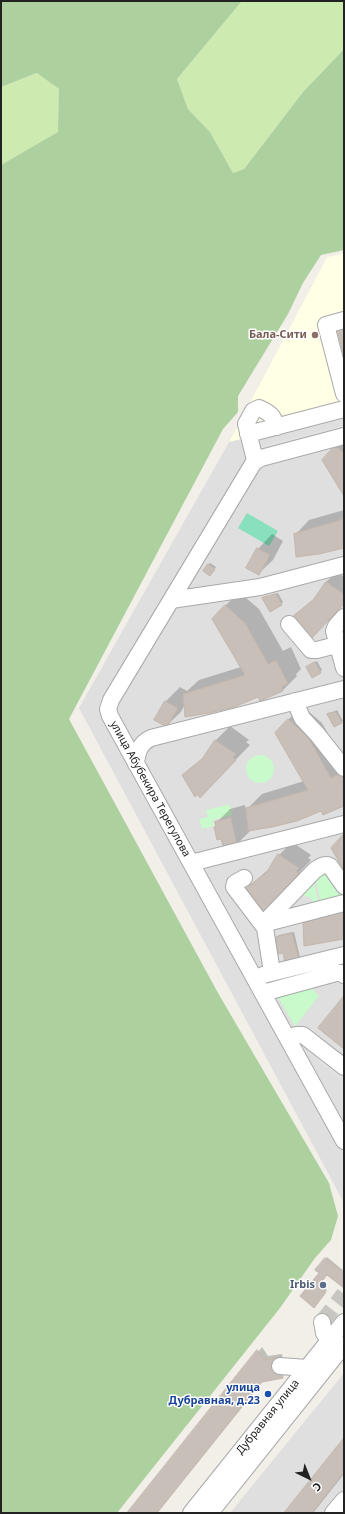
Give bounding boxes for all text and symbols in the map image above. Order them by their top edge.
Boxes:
place label: Бала-Сити [249,328,307,342]
marker: Бала-Сити [310,330,320,340]
street label: улица Абубекира Терегулова [107,719,193,859]
place label: Irbis [290,1278,315,1292]
marker: Irbis [318,1280,328,1290]
street label: Дубравная улица [234,1377,302,1457]
place label: улица Дубравная, д.23 [169,1381,260,1407]
marker: улица Дубравная, д.23 [263,1389,273,1399]
north arrow [289,1458,329,1498]
text: С [310,1479,325,1495]

